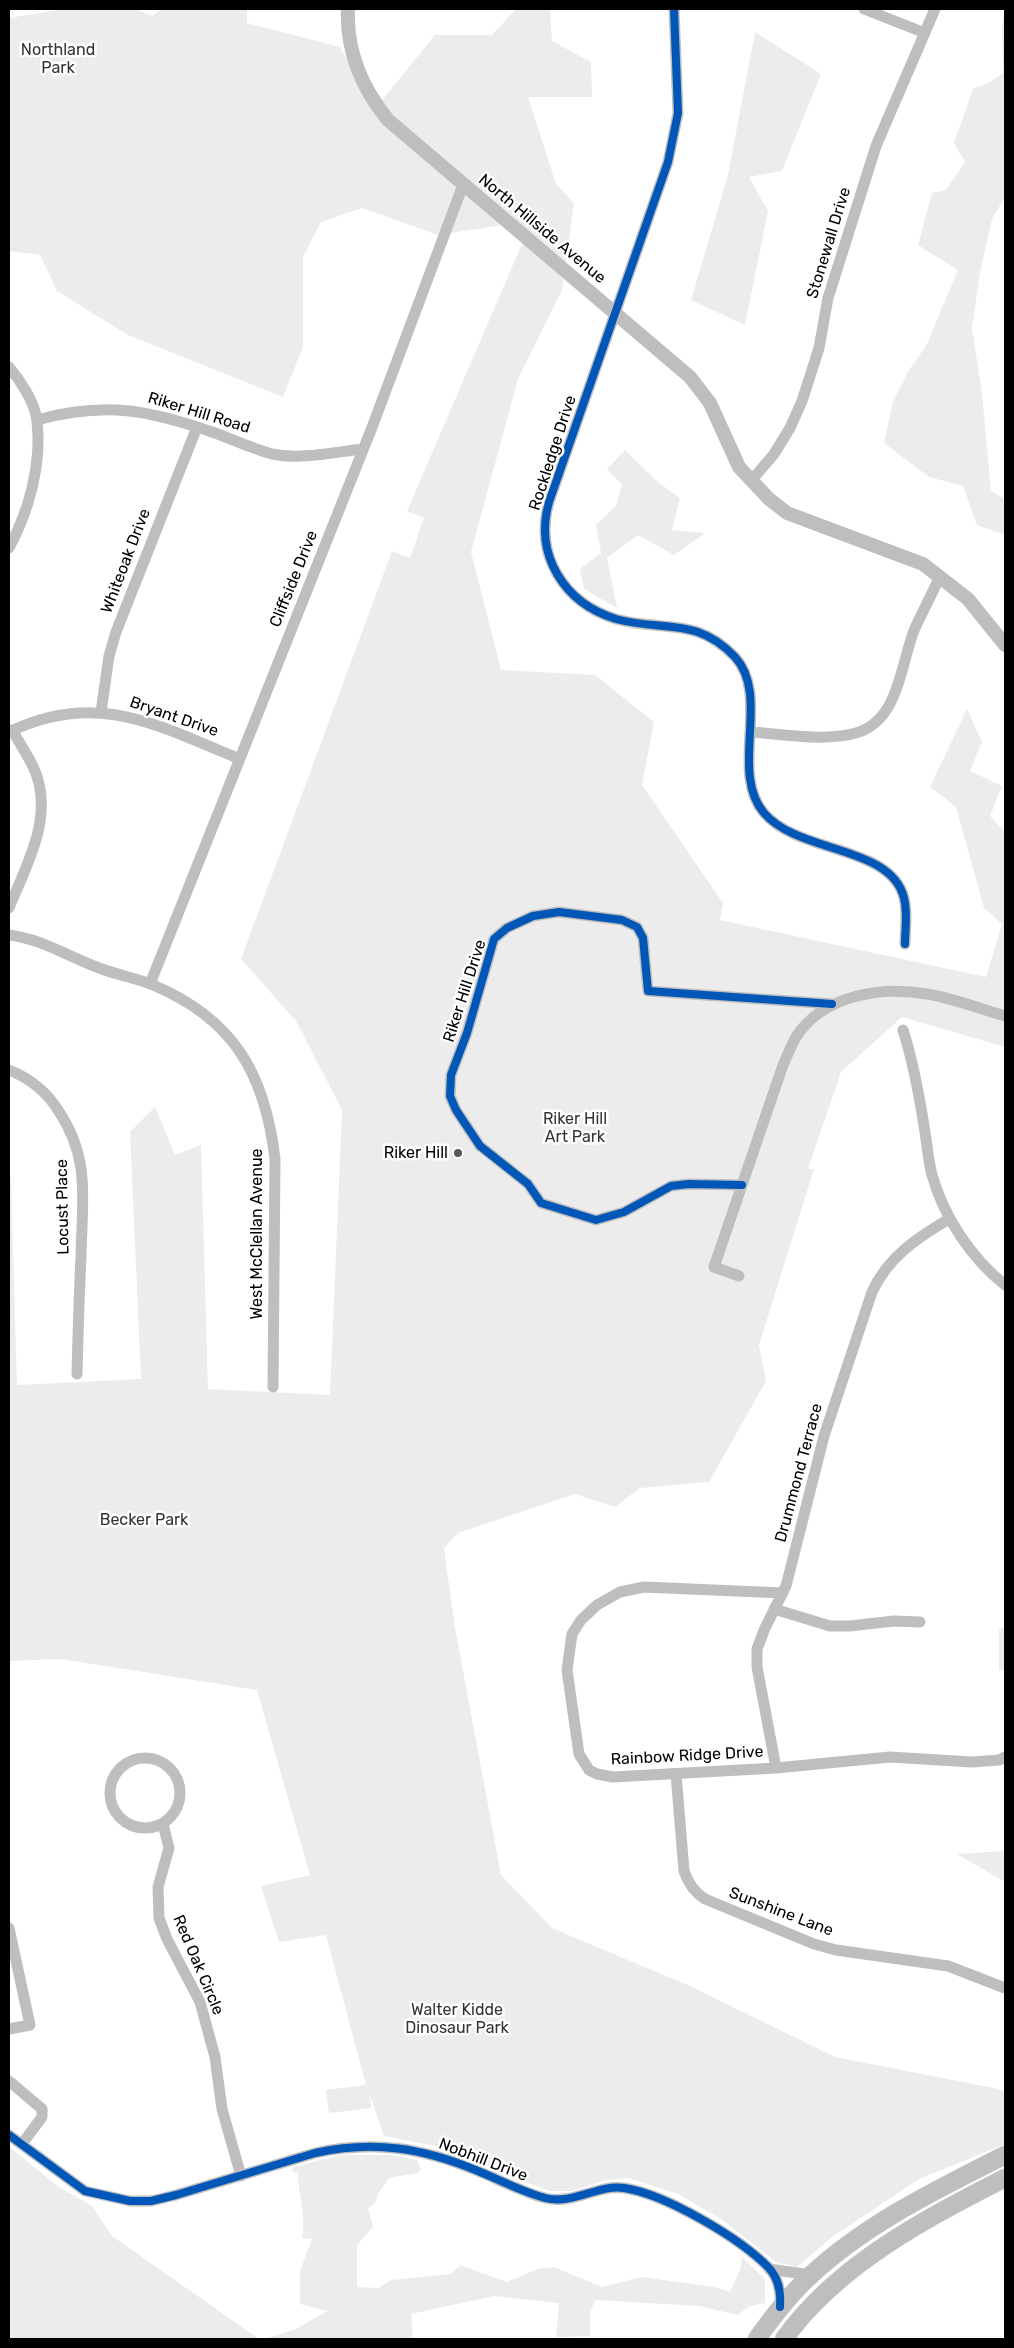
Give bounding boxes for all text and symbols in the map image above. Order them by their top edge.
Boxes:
park label: Northland Park [21,40,95,78]
street label: North Hillside Avenue [475,170,609,288]
street label: Stonewall Drive [803,185,855,301]
street label: Riker Hill Road [145,388,253,438]
street label: Rockledge Drive [525,393,581,513]
street label: Whiteoak Drive [97,506,155,616]
street label: Cliffside Drive [266,528,322,630]
street label: Bryant Drive [127,693,221,741]
street label: Riker Hill Drive [439,937,491,1045]
park label: Riker Hill Art Park [543,1109,607,1147]
place label: Riker Hill [384,1143,448,1163]
marker: Riker Hill [452,1147,464,1159]
street label: West McClellan Avenue [247,1148,267,1320]
street label: Locust Place [53,1159,73,1255]
street label: Drummond Terrace [771,1402,827,1544]
park label: Becker Park [100,1510,188,1530]
street label: Rainbow Ridge Drive [610,1742,764,1770]
street label: Sunshine Lane [726,1883,836,1941]
street label: Red Oak Circle [168,1912,228,2018]
park label: Walter Kidde Dinosaur Park [405,2000,509,2038]
street label: Nobhill Drive [436,2134,530,2186]

